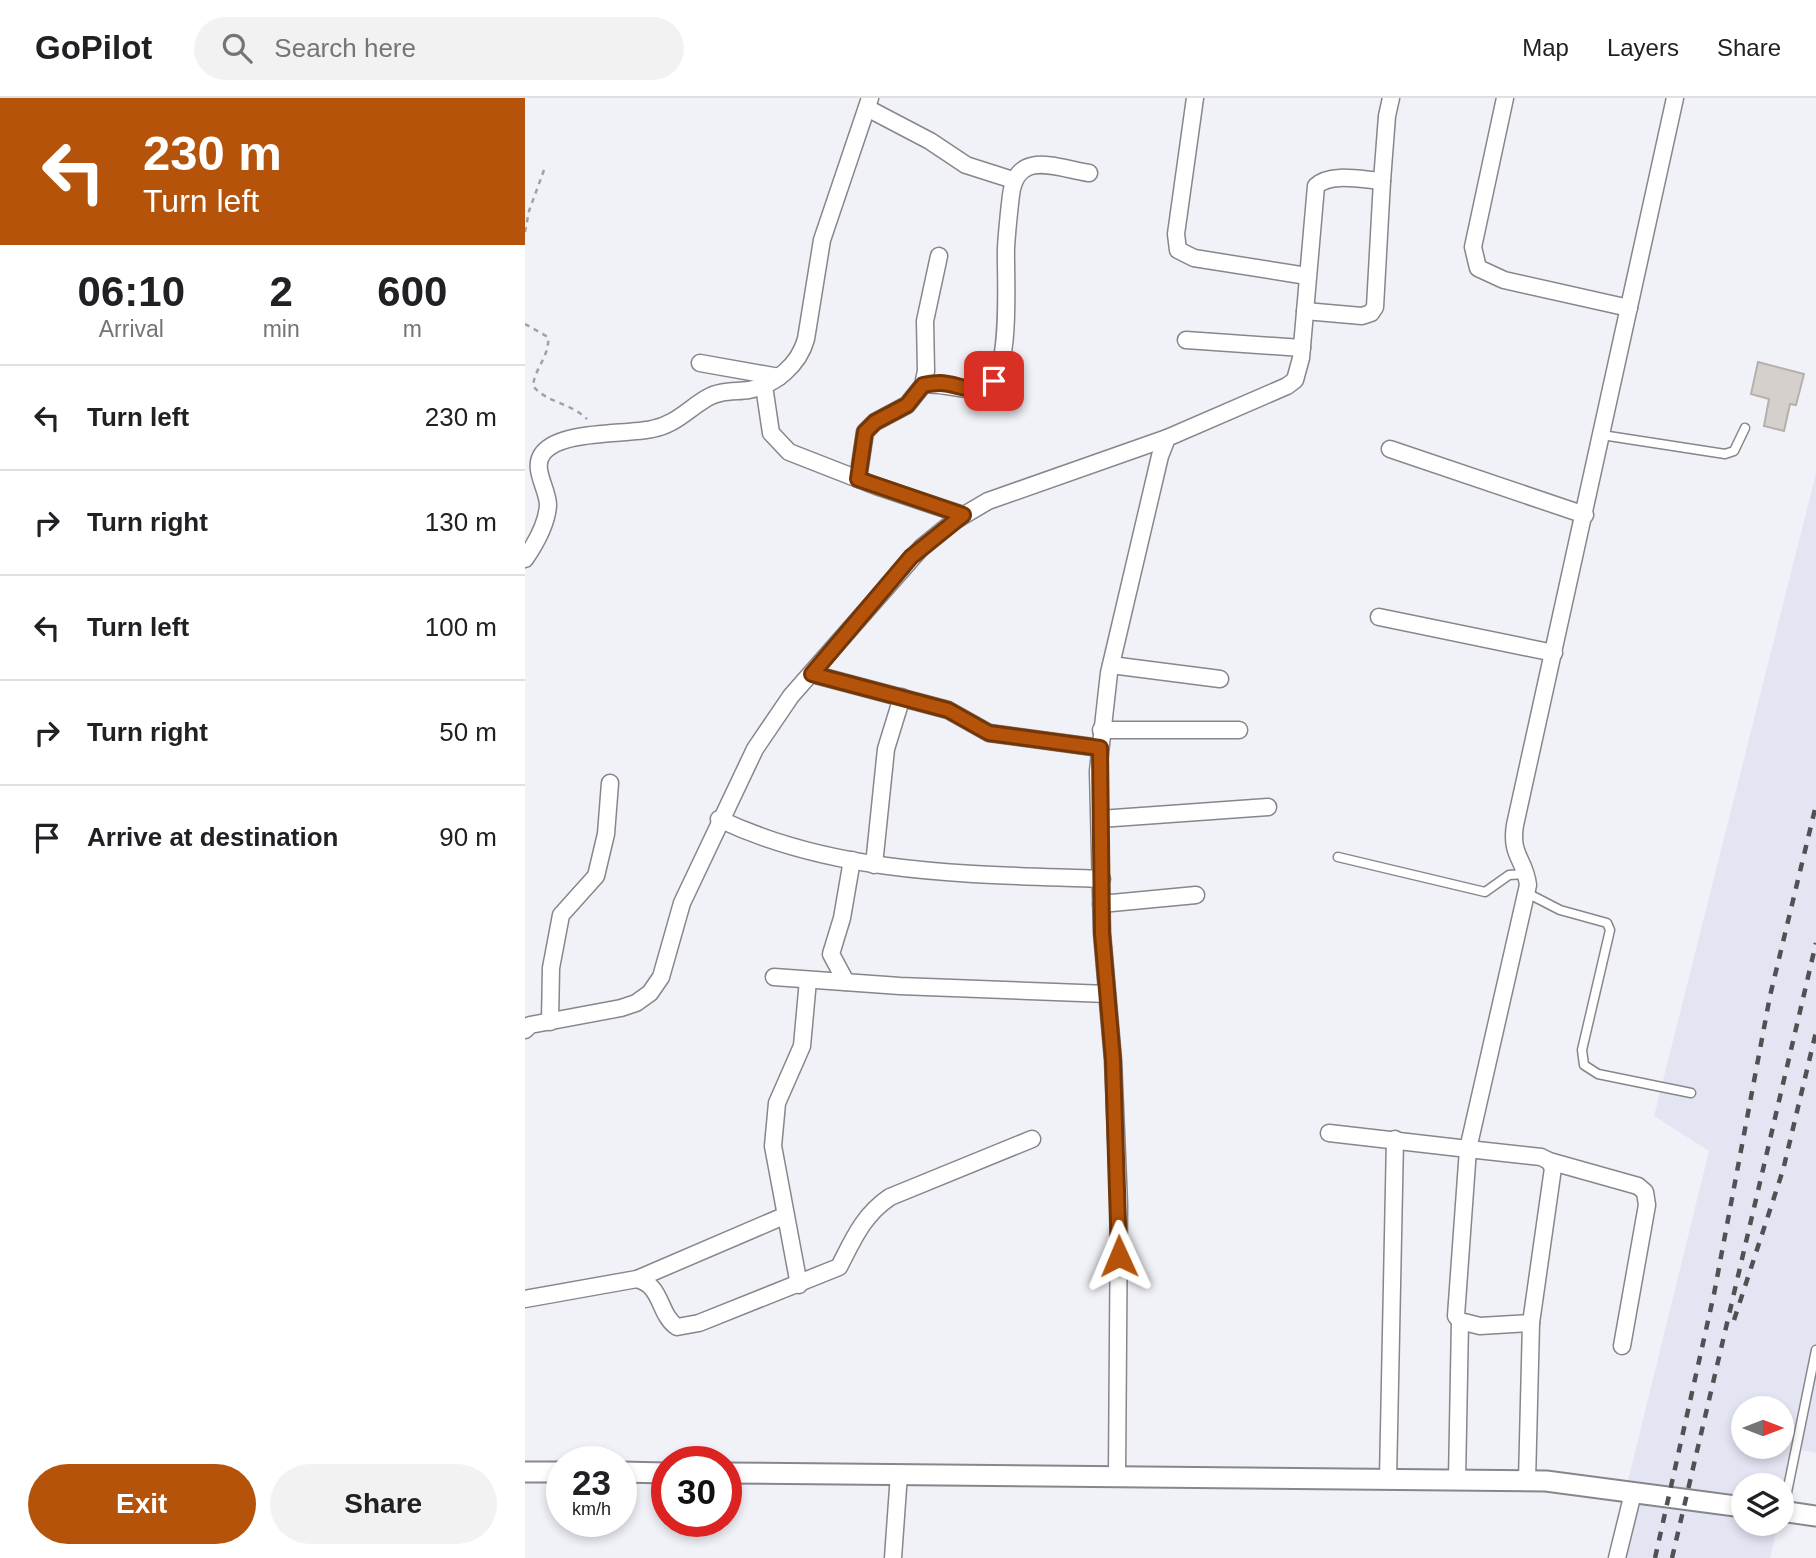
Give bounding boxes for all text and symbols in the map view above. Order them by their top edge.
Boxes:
search box [194,17,684,80]
text: GoPilot [35,29,152,66]
icon: search [218,29,256,67]
text: Search here [274,33,416,63]
text: Map [1522,34,1569,61]
text: Layers [1607,34,1679,61]
text: Share [1717,34,1781,61]
icon: left [28,126,119,217]
text: 230 m [143,126,282,180]
text: Turn left [143,183,259,219]
text: 06:10 [78,268,185,315]
text: 2 [269,268,293,315]
text: 600 [377,268,447,315]
text: Arrival [99,316,164,342]
text: min [263,316,300,342]
text: m [403,316,422,342]
pin [964,351,1024,411]
icon: arrive [975,362,1013,400]
icon: left [28,399,66,437]
text: Turn left [87,402,189,432]
text: 230 m [425,402,497,432]
icon: right [28,504,66,542]
text: Turn right [87,507,208,537]
text: 130 m [425,507,497,537]
icon: left [28,609,66,647]
text: Turn left [87,612,189,642]
text: 100 m [425,612,497,642]
icon: right [28,714,66,752]
text: Turn right [87,717,208,747]
text: 50 m [439,717,497,747]
icon: arrive [28,819,66,857]
text: Arrive at destination [87,822,338,852]
text: 90 m [439,822,497,852]
position arrow [1082,1219,1156,1293]
north arrow [1731,1396,1794,1460]
map controls [1731,1396,1794,1536]
speed limit sign: 30 [651,1446,742,1537]
text: 23 [572,1463,611,1502]
button: Exit [28,1464,256,1544]
button: Share [270,1464,497,1544]
button: layers [1731,1473,1794,1536]
text: km/h [572,1499,611,1519]

